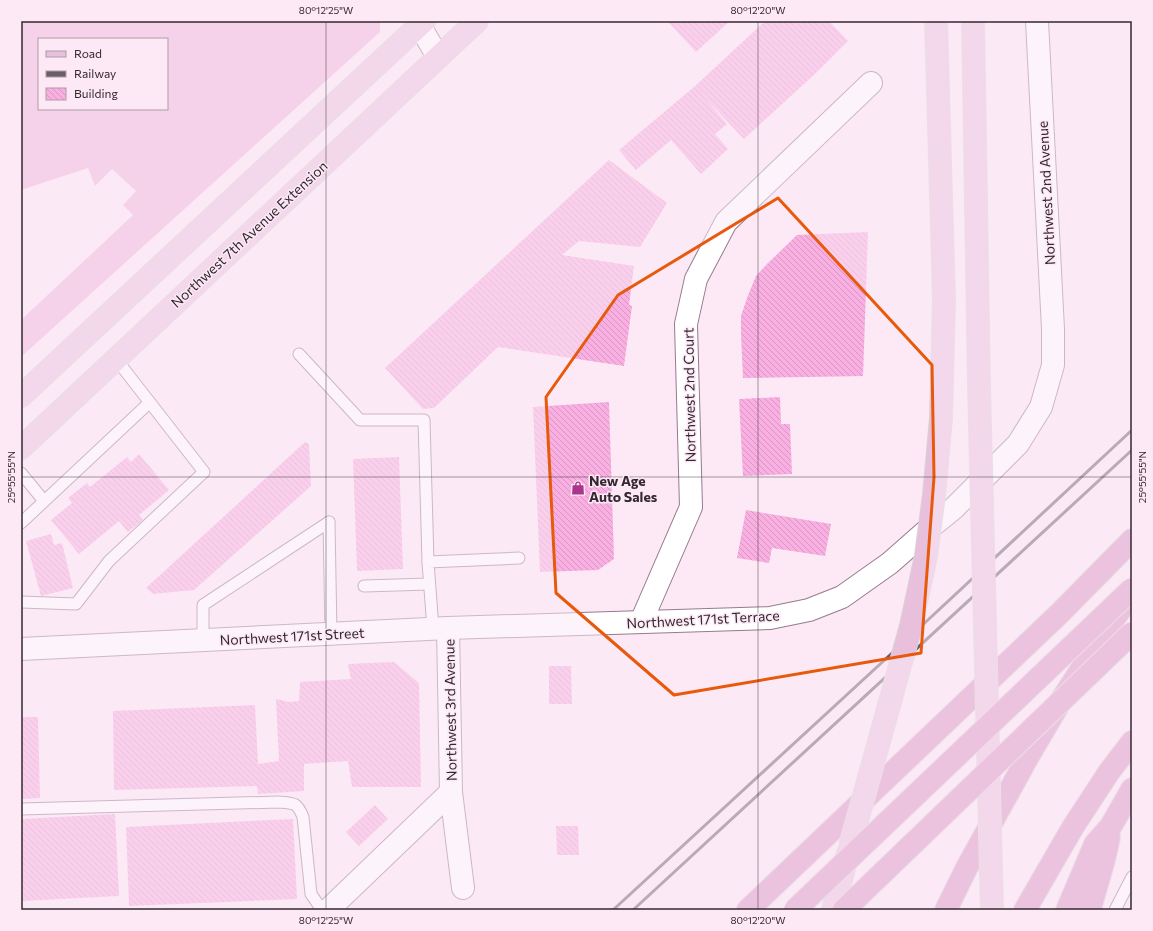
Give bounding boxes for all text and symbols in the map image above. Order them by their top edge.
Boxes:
text: 80°12'25"W [299,4,353,16]
text: 80°12'20"W [730,4,786,16]
legend [38,38,168,110]
text: Road [74,46,102,60]
text: Railway [74,66,116,80]
text: Building [74,86,118,100]
street label: Northwest 2nd Avenue [1034,120,1058,266]
street label: Northwest 7th Avenue Extension [167,157,331,311]
street label: Northwest 2nd Court [679,327,699,463]
text: 25°55'55"N [5,451,17,503]
text: 25°55'55"N [1136,451,1148,503]
place label: New Age Auto Sales [589,472,658,505]
shop icon: New Age Auto Sales [570,480,586,496]
street label: Northwest 171st Terrace [626,607,780,631]
street label: Northwest 171st Street [219,624,365,648]
street label: Northwest 3rd Avenue [440,639,460,781]
text: 80°12'25"W [299,914,353,926]
text: 80°12'20"W [730,914,786,926]

